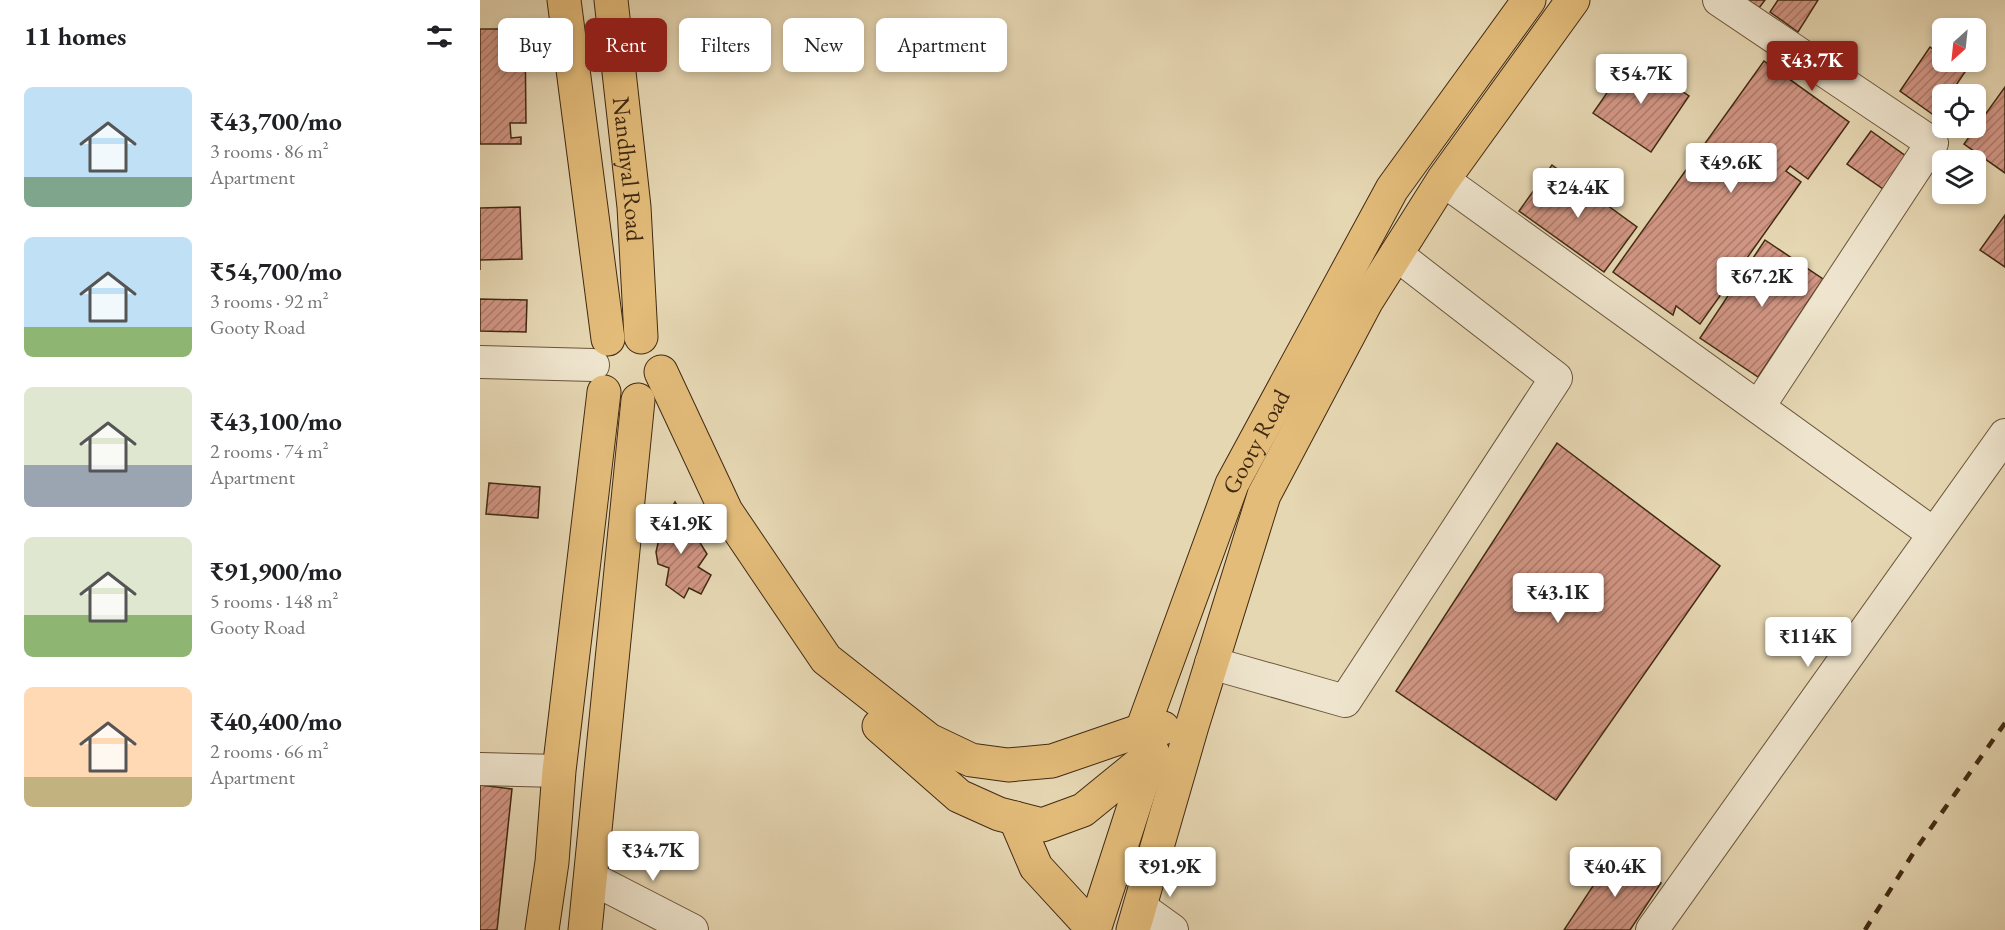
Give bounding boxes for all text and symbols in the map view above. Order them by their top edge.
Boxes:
chip: Buy [498,18,573,72]
chip: Rent [585,18,667,72]
chip: Filters [679,18,771,72]
chip: New [783,18,864,72]
chip: Apartment [876,18,1007,72]
north arrow [1932,18,1986,72]
map controls [1932,18,1986,204]
text: 11 homes [24,19,126,53]
icon: filters [423,20,456,53]
pin: ₹43.7K [1763,41,1861,92]
text: ₹43.7K [1781,47,1843,73]
pin: ₹54.7K [1592,54,1690,105]
text: ₹54.7K [1610,60,1672,86]
button: locate [1932,84,1986,138]
street label: Nandhyal Road [606,95,651,243]
text: ₹43,700/mo [210,104,342,138]
icon: home [72,111,144,183]
text: 3 rooms · 86 m² [210,138,329,164]
pin: ₹49.6K [1682,143,1780,194]
text: ₹49.6K [1700,149,1762,175]
button: layers [1932,150,1986,204]
text: Apartment [210,164,295,190]
pin: ₹24.4K [1529,168,1627,219]
text: ₹24.4K [1547,174,1609,200]
text: ₹54,700/mo [210,254,342,288]
pin: ₹67.2K [1713,257,1811,308]
icon: home [72,261,144,333]
text: ₹67.2K [1731,263,1793,289]
text: 3 rooms · 92 m² [210,288,329,314]
text: Gooty Road [210,314,305,340]
street label: Gooty Road [1214,383,1296,499]
text: ₹43,100/mo [210,404,342,438]
icon: home [72,411,144,483]
text: 2 rooms · 74 m² [210,438,329,464]
text: Apartment [210,464,295,490]
pin: ₹41.9K [632,504,730,555]
text: ₹41.9K [650,510,712,536]
text: ₹91,900/mo [210,554,342,588]
icon: home [72,561,144,633]
pin: ₹43.1K [1509,573,1607,624]
text: ₹43.1K [1527,579,1589,605]
text: 5 rooms · 148 m² [210,588,338,614]
text: Gooty Road [210,614,305,640]
pin: ₹114K [1766,617,1850,668]
text: ₹114K [1779,623,1837,649]
text: ₹40,400/mo [210,704,342,738]
icon: home [72,711,144,783]
text: 2 rooms · 66 m² [210,738,329,764]
text: Apartment [210,764,295,790]
pin: ₹34.7K [604,831,702,882]
text: ₹34.7K [622,837,684,863]
pin: ₹91.9K [1121,847,1219,898]
pin: ₹40.4K [1566,847,1664,898]
text: ₹91.9K [1139,853,1201,879]
text: ₹40.4K [1584,853,1646,879]

